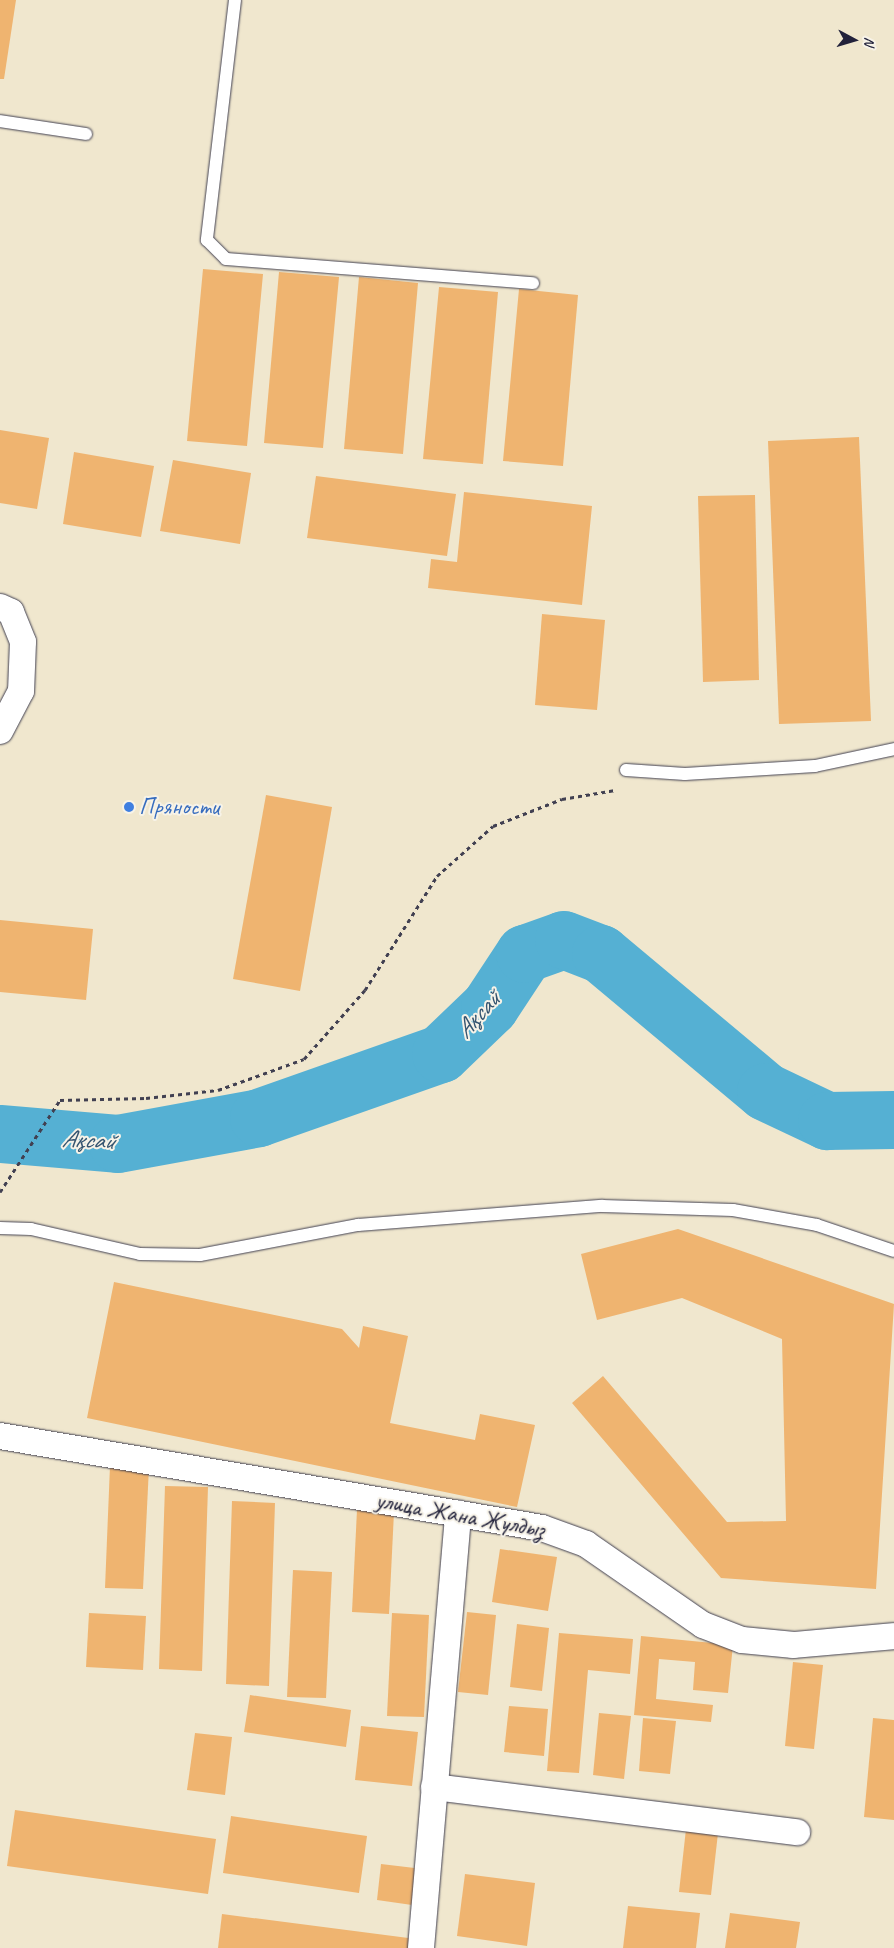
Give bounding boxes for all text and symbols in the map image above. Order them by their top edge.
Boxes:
north arrow [829,15,879,65]
text: N [861,36,878,47]
place label: Пряности [139,793,219,821]
marker: Пряности [123,801,135,813]
water label: Ақсай [449,985,507,1045]
water label: Ақсай [61,1124,115,1156]
street label: улица Жана Жулдыз [373,1486,547,1544]

